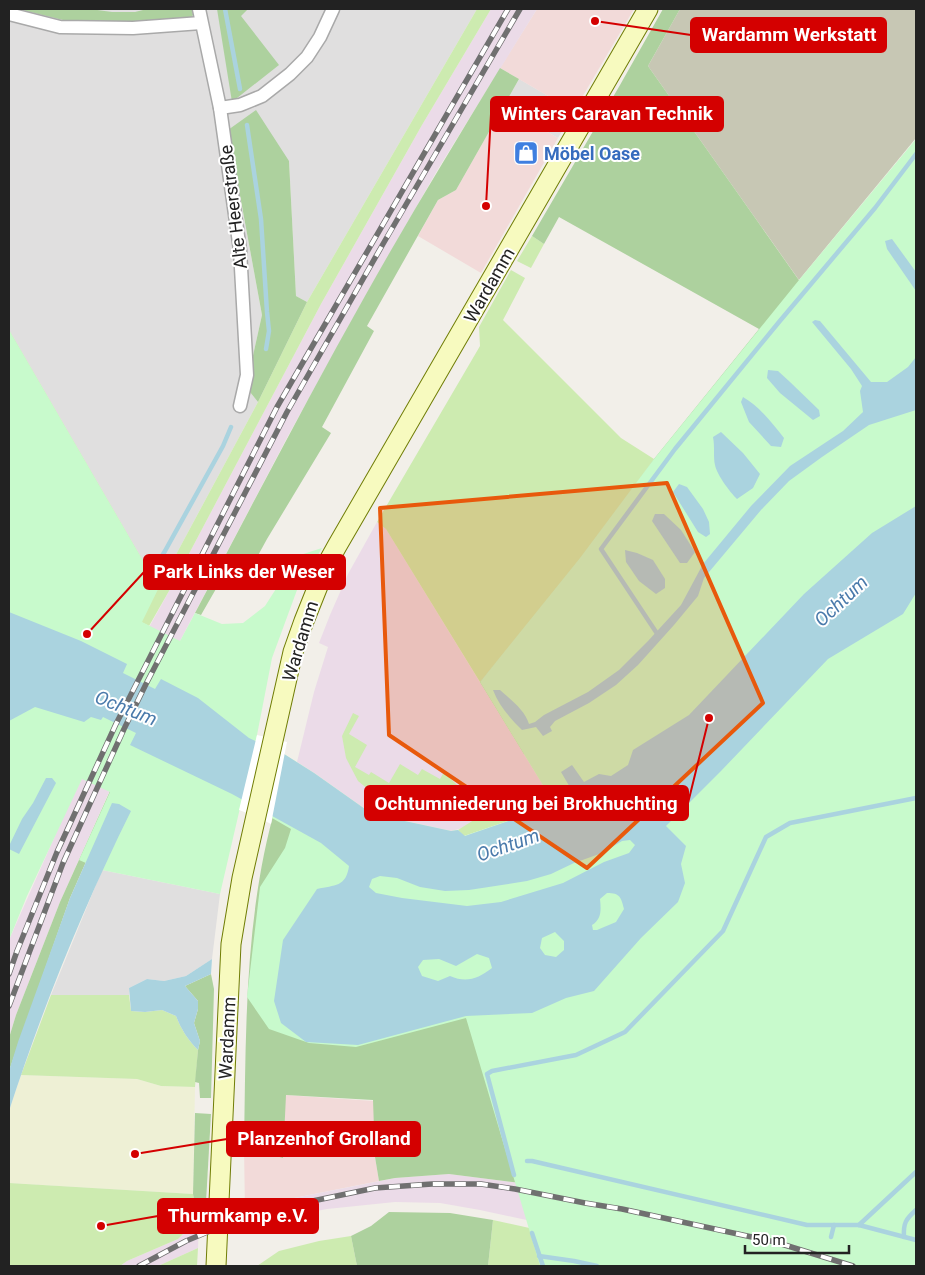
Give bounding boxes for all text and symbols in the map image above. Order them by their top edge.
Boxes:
callout: Wardamm Werkstatt [691,18,886,52]
text: Wardamm Werkstatt [702,23,877,46]
callout: Winters Caravan Technik [491,97,723,131]
text: Winters Caravan Technik [501,102,714,125]
shop icon: Möbel Oase [513,140,539,166]
place label: Möbel Oase [544,143,640,164]
street label: Alte Heerstraße [215,144,251,270]
street label: Wardamm [459,244,519,326]
callout: Park Links der Weser [144,555,345,589]
text: Park Links der Weser [154,560,335,583]
water label: Ochtum [809,570,873,632]
street label: Wardamm [278,598,322,684]
water label: Ochtum [92,685,160,731]
callout: Ochtumniederung bei Brokhuchting [365,786,688,820]
text: Ochtumniederung bei Brokhuchting [374,792,678,815]
water label: Ochtum [474,824,542,866]
street label: Wardamm [214,996,240,1080]
callout: Planzenhof Grolland [227,1122,420,1156]
text: Planzenhof Grolland [237,1127,411,1150]
callout: Thurmkamp e.V. [158,1199,318,1233]
text: Thurmkamp e.V. [168,1204,308,1227]
scale bar [745,1222,849,1254]
text: 50 m [752,1231,786,1249]

